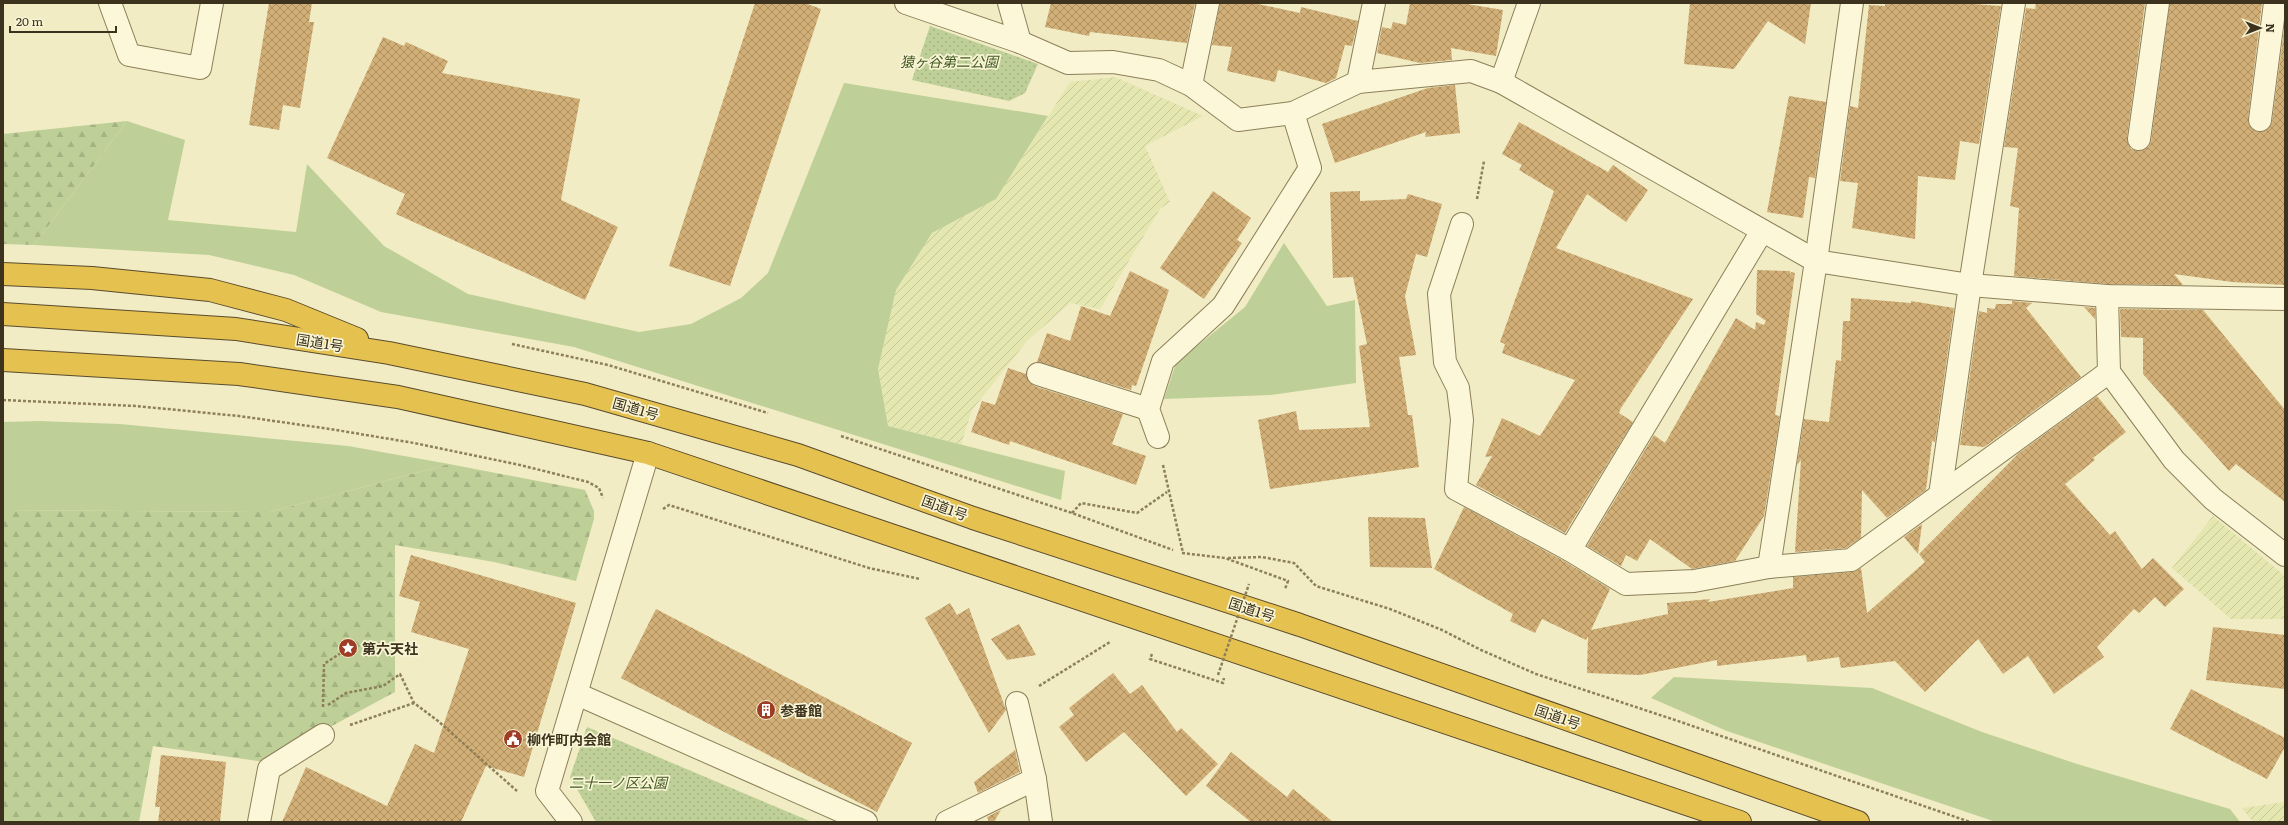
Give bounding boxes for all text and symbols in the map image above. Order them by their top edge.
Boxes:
scale bar [10,8,116,34]
north arrow [2240,8,2280,48]
text: 20 m [16,12,43,30]
text: N [2263,23,2279,33]
park label: 猿ヶ谷第二公園 [900,51,1000,71]
street label: 国道1号 [295,328,345,356]
street label: 国道1号 [610,392,662,424]
street label: 国道1号 [919,489,971,525]
street label: 国道1号 [1226,592,1278,626]
place icon: 第六天社 [337,637,359,659]
place label: 第六天社 [362,638,418,658]
building icon: 参番館 [755,699,777,721]
street label: 国道1号 [1532,699,1584,733]
place label: 参番館 [780,700,822,720]
public building icon: 柳作町内会館 [502,728,524,750]
place label: 柳作町内会館 [527,729,611,749]
park label: 二十一ノ区公園 [569,772,669,792]

